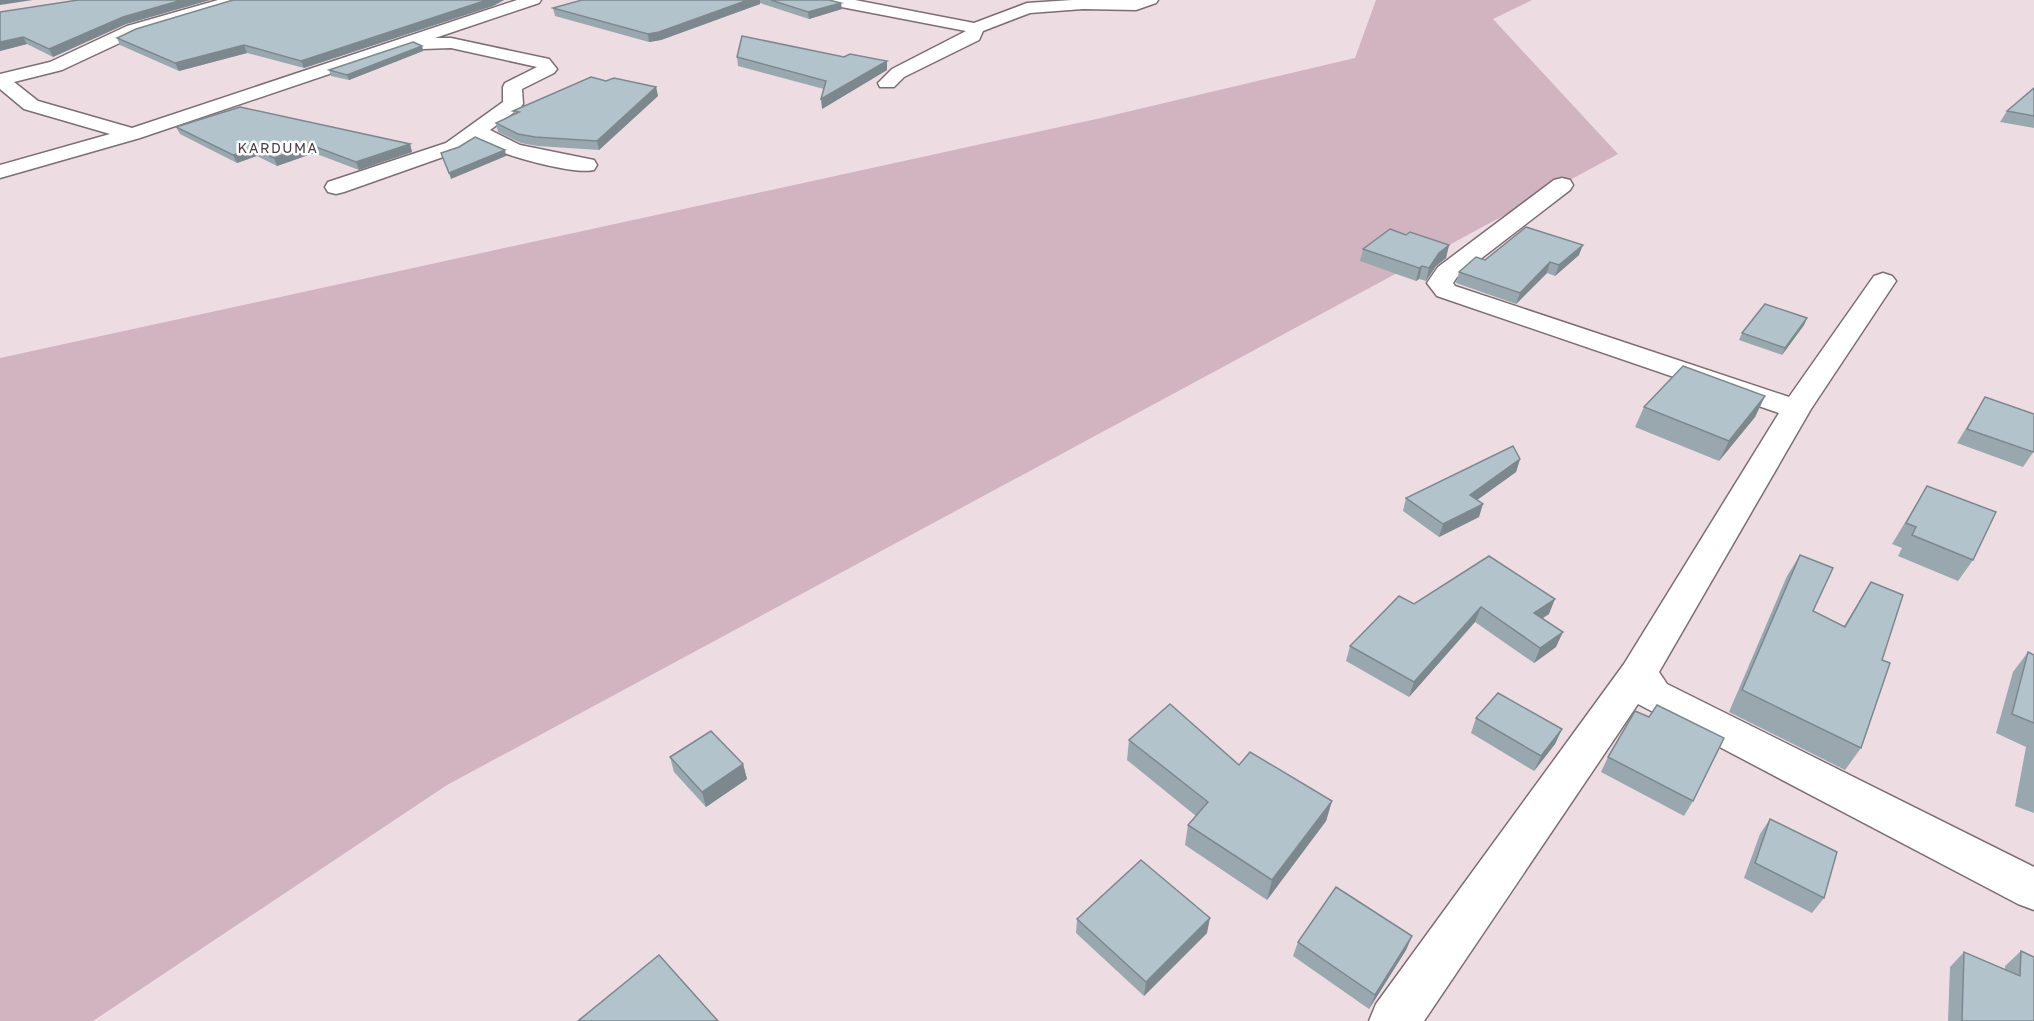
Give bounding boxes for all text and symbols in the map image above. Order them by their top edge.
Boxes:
district label: KARDUMA [238,139,318,156]

